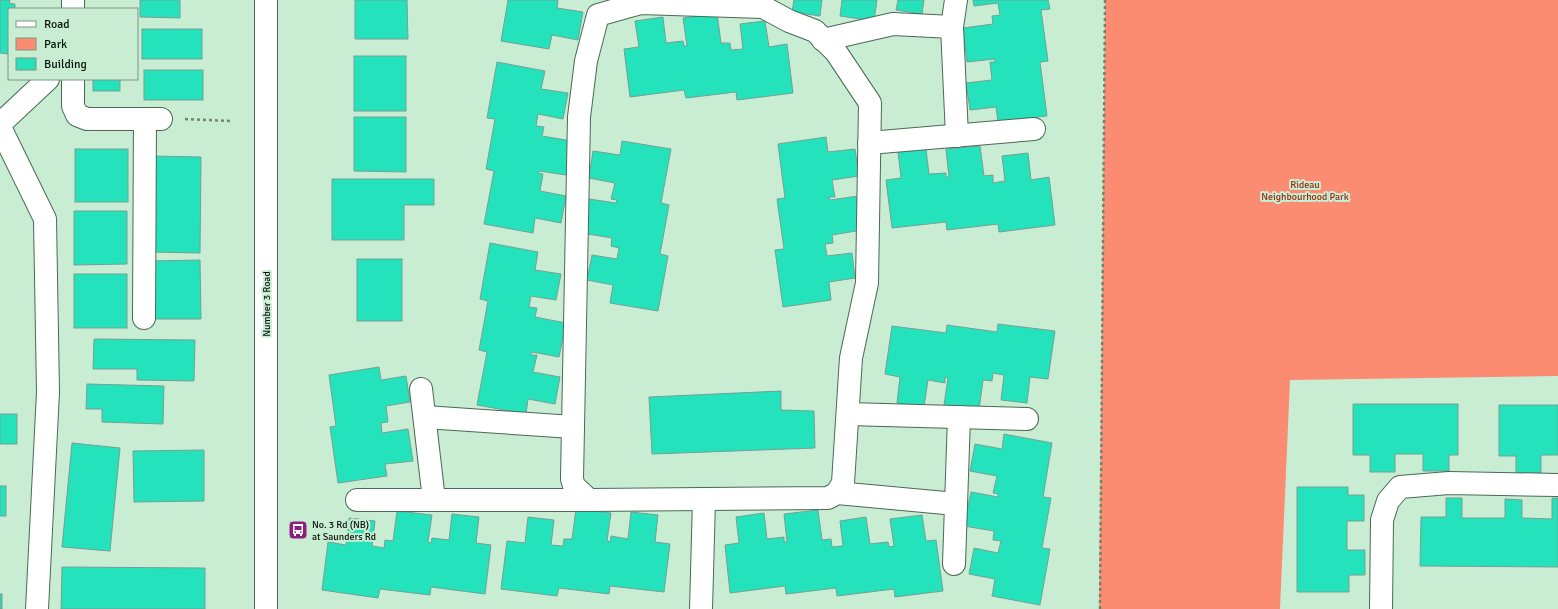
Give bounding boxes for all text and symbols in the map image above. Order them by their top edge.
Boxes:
legend [8,8,138,80]
text: Road [44,17,70,32]
text: Park [44,37,67,52]
text: Building [44,57,87,72]
park label: Rideau Neighbourhood Park [1261,179,1349,203]
street label: Number 3 Road [261,271,273,337]
bus stop icon: No. 3 Rd (NB) at Saunders Rd [287,519,309,541]
place label: No. 3 Rd (NB) at Saunders Rd [312,519,376,543]

